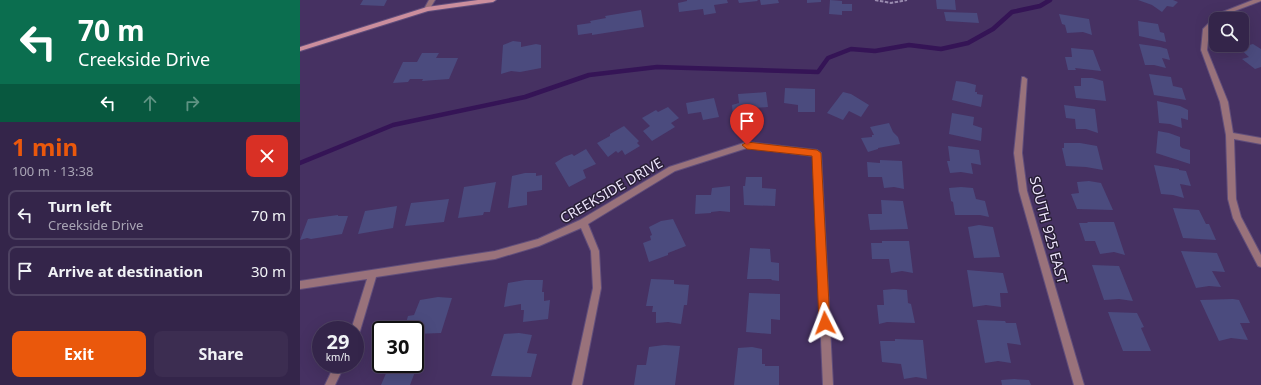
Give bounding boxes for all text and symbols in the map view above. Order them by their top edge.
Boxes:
text: 70 m [78,11,145,49]
map controls [1209,12,1249,52]
button: search [1209,12,1249,52]
icon: left [12,16,64,68]
text: Creekside Drive [78,47,210,71]
icon: left [97,92,119,114]
icon: ahead [139,92,161,114]
icon: right [181,92,203,114]
pin [730,104,764,145]
icon: arrive [736,110,758,132]
text: 1 min [12,130,78,163]
button: close [246,135,288,177]
street label: CREEKSIDE DRIVE [556,153,666,227]
text: 100 m · 13:38 [12,162,93,180]
street label: SOUTH 925 EAST [1026,174,1073,286]
text: Turn left [48,196,112,216]
icon: left [14,204,36,226]
text: 70 m [251,205,286,225]
text: Creekside Drive [48,216,143,234]
icon: arrive [14,260,36,282]
text: Arrive at destination [48,261,203,281]
text: 30 m [251,261,286,281]
position arrow [804,302,846,344]
speed limit sign: 30 [372,321,424,373]
text: 29 [327,328,349,355]
button: Exit [12,331,146,377]
button: Share [154,331,288,377]
text: km/h [326,350,350,364]

